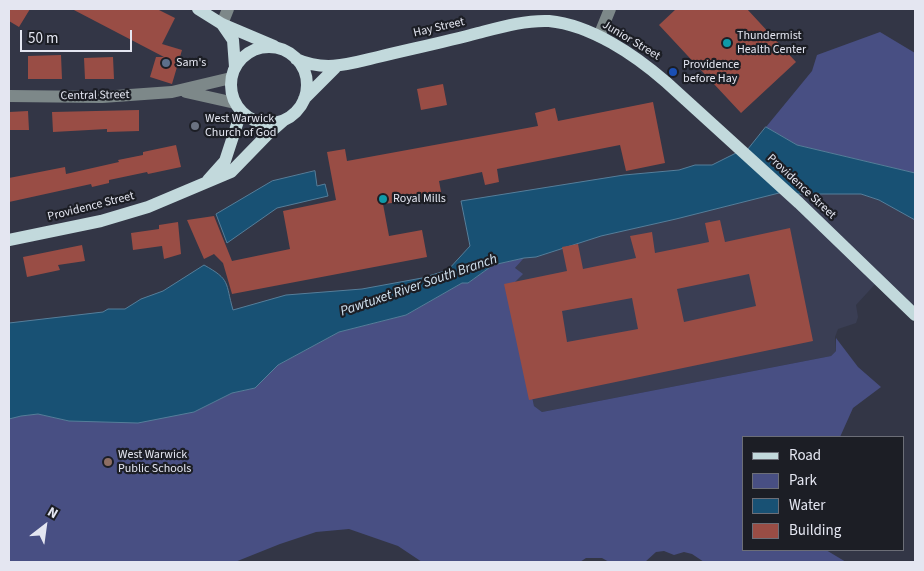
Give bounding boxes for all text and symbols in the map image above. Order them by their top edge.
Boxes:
street label: Hay Street [412,15,466,41]
street label: Junior Street [599,18,663,64]
scale bar [22,20,135,52]
text: 50 m [28,28,58,49]
place label: Thundermist Health Center [737,29,806,57]
marker: Thundermist Health Center [721,37,733,49]
place label: Sam's [176,56,206,70]
marker: Sam's [160,57,172,69]
place label: Providence before Hay [683,58,739,86]
marker: Providence before Hay [667,66,679,78]
street label: Central Street [60,88,130,104]
place label: West Warwick Church of God [205,112,276,140]
marker: West Warwick Church of God [189,120,201,132]
street label: Providence Street [764,152,838,222]
street label: Providence Street [46,189,136,225]
place label: Royal Mills [393,192,446,206]
marker: Royal Mills [377,193,389,205]
water label: Pawtuxet River South Branch [338,251,500,321]
legend [742,436,904,551]
text: Road [789,445,821,466]
place label: West Warwick Public Schools [118,448,191,476]
marker: West Warwick Public Schools [102,456,114,468]
text: Park [789,470,817,491]
text: Water [789,495,825,516]
north arrow [20,501,70,551]
text: N [43,502,62,524]
text: Building [789,520,841,541]

